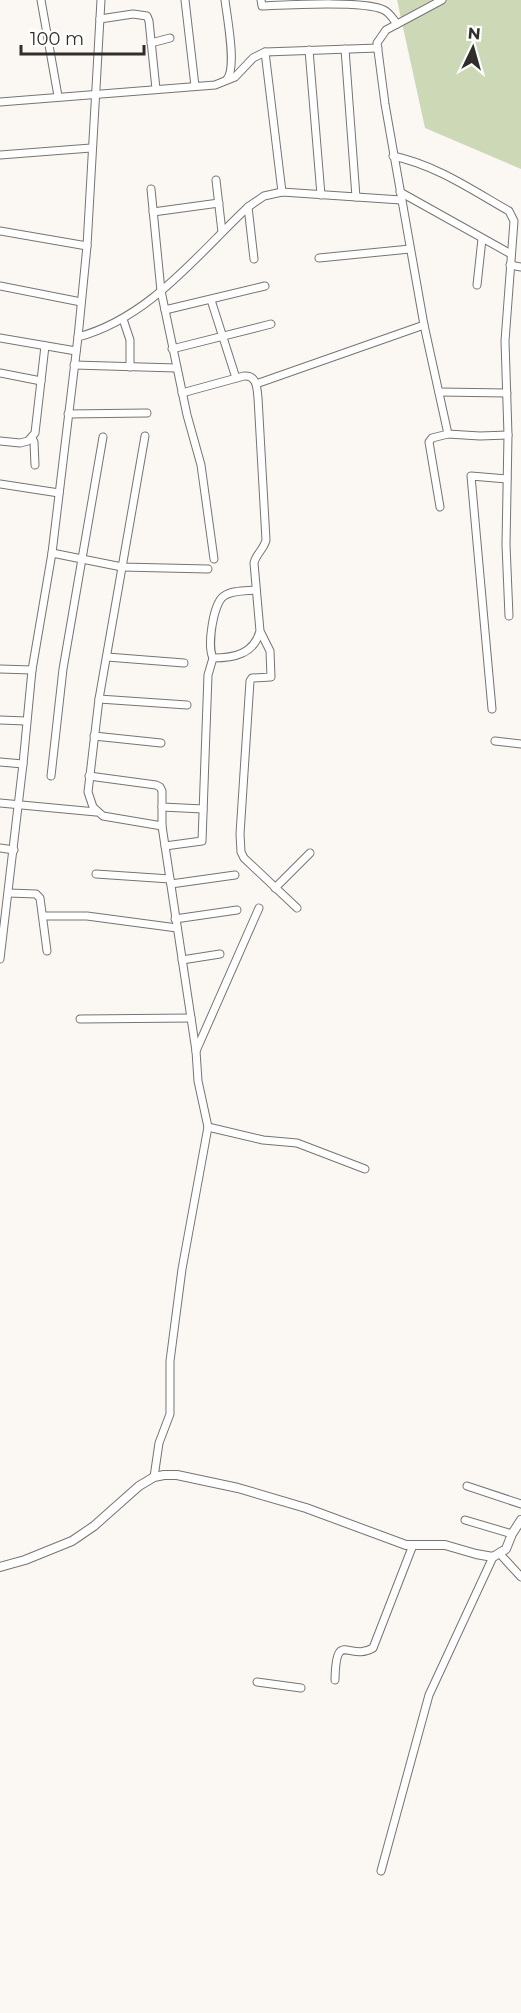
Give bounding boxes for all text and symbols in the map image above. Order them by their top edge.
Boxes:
scale bar [21,18,144,56]
north arrow [443,18,503,78]
text: N [467,24,482,44]
text: 100 m [30,28,84,50]

